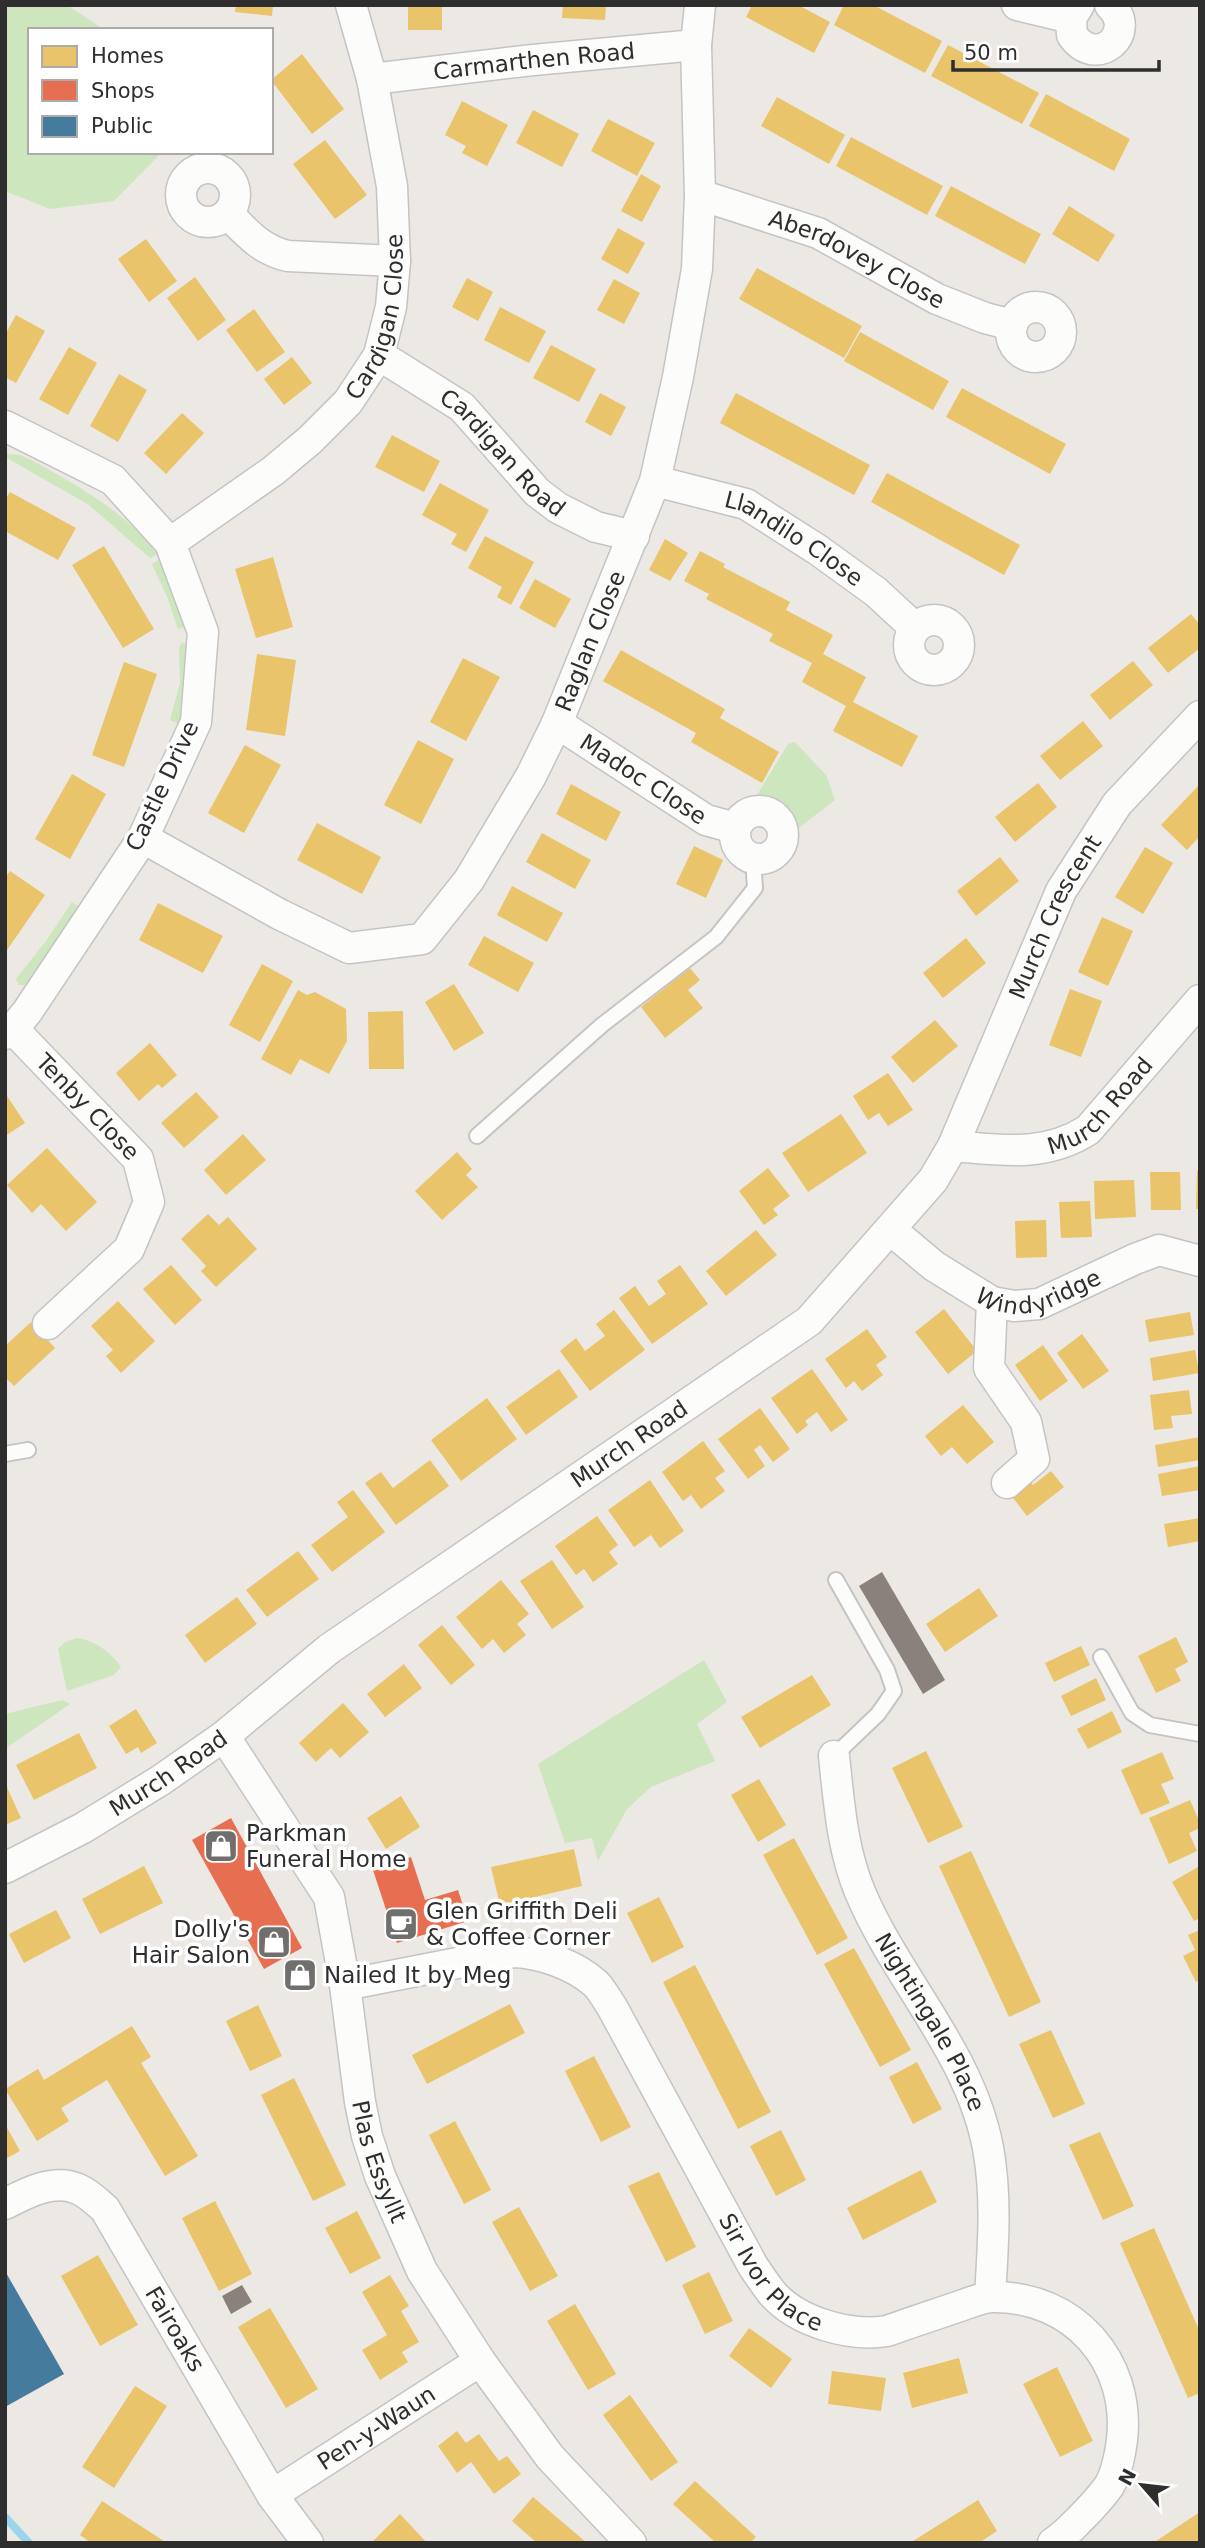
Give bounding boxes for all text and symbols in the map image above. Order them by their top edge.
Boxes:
legend [28,28,273,154]
scale bar [953,28,1160,72]
street label: Carmarthen Road [432,38,636,85]
text: 50 m [964,41,1018,65]
text: Homes [91,44,164,68]
text: Shops [91,79,155,103]
text: Public [91,114,153,138]
street label: Aberdovey Close [766,205,949,314]
street label: Cardigan Close [340,233,408,405]
street label: Cardigan Road [435,384,570,522]
street label: Llandilo Close [722,486,868,591]
street label: Raglan Close [550,567,630,715]
street label: Castle Drive [121,717,203,855]
street label: Madoc Close [575,729,711,830]
street label: Murch Crescent [1004,830,1106,1003]
street label: Tenby Close [30,1048,145,1165]
street label: Murch Road [1044,1052,1158,1160]
street label: Windyridge [971,1264,1105,1320]
street label: Murch Road [566,1395,693,1493]
street label: Murch Road [105,1725,232,1822]
place label: Parkman Funeral Home [246,1820,406,1872]
shop icon: Parkman Funeral Home [202,1827,240,1865]
place label: Glen Griffith Deli & Coffee Corner [426,1898,618,1950]
cafe icon: Glen Griffith Deli & Coffee Corner [382,1905,420,1943]
place label: Dolly's Hair Salon [132,1916,250,1968]
shop icon: Dolly's Hair Salon [255,1923,293,1961]
street label: Nightingale Place [870,1928,990,2115]
shop icon: Nailed It by Meg [281,1956,319,1994]
place label: Nailed It by Meg [324,1962,511,1988]
street label: Plas Essyllt [347,2098,412,2226]
street label: Sir Ivor Place [714,2209,826,2336]
street label: Fairoaks [140,2282,210,2376]
street label: Pen-y-Waun [313,2380,440,2475]
north arrow [1107,2450,1177,2520]
text: N [1114,2465,1140,2489]

